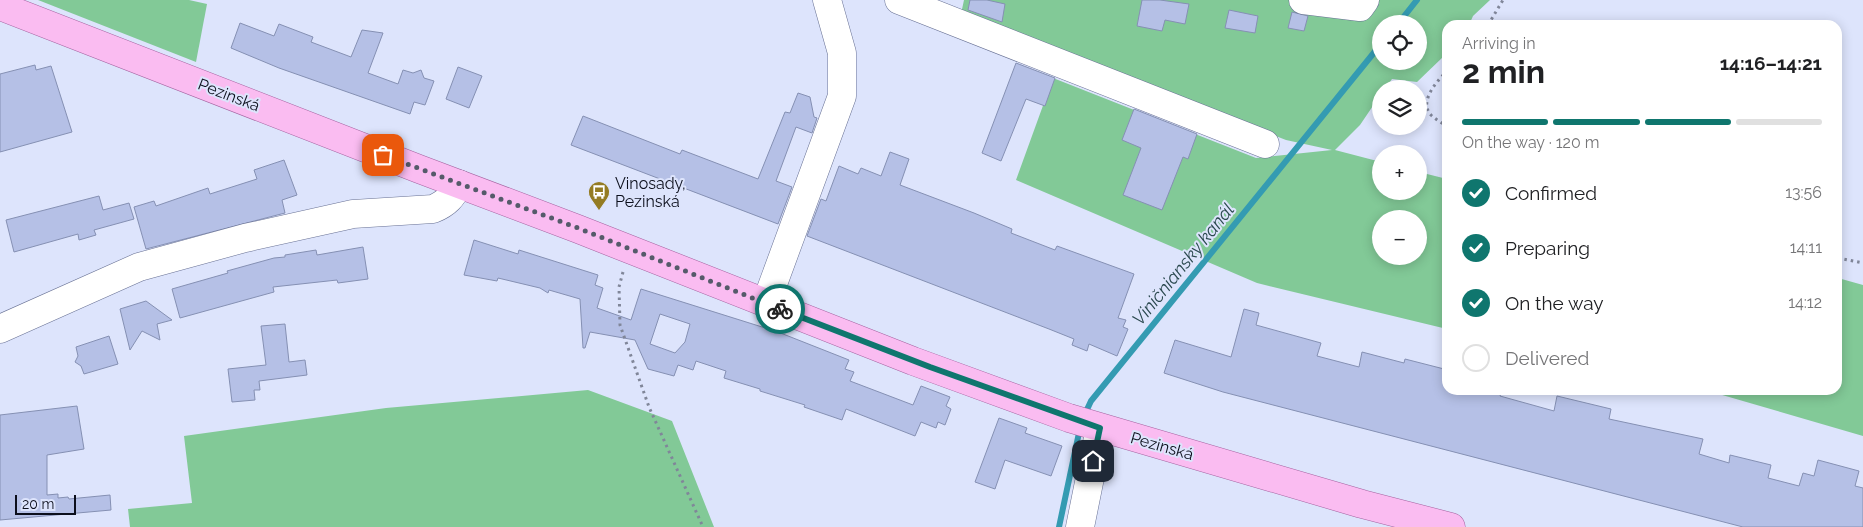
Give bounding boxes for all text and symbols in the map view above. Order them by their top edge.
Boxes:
map controls [1372,15,1427,265]
button: locate [1372,15,1427,70]
text: Arriving in [1462,34,1536,53]
text: 14:16–14:21 [1720,52,1822,74]
text: 2 min [1462,53,1545,90]
street label: Pezinská [195,75,263,115]
button: layers [1372,80,1427,135]
text: On the way · 120 m [1462,133,1600,152]
pin [362,134,404,176]
icon: bag [369,141,397,169]
button: + [1372,145,1427,200]
place label: Vinosady, Pezinská [615,174,686,211]
icon: check [1462,179,1490,207]
bus stop icon: Vinosady, Pezinská [587,180,611,211]
text: Confirmed [1505,182,1597,204]
text: 13:56 [1785,183,1822,202]
water label: Viničniansky kanál [1128,199,1239,329]
button: − [1372,210,1427,265]
icon: check [1462,234,1490,262]
text: Preparing [1505,237,1590,259]
text: 14:11 [1790,238,1822,257]
courier [755,284,805,334]
icon: check [1462,289,1490,317]
text: On the way [1505,292,1604,314]
text: 14:12 [1788,293,1822,312]
icon: bike [766,295,794,323]
text: Delivered [1505,347,1589,369]
street label: Pezinská [1128,428,1196,464]
pin [1072,440,1114,482]
icon: home [1079,447,1107,475]
scale bar [15,492,76,515]
text: 20 m [22,496,54,512]

